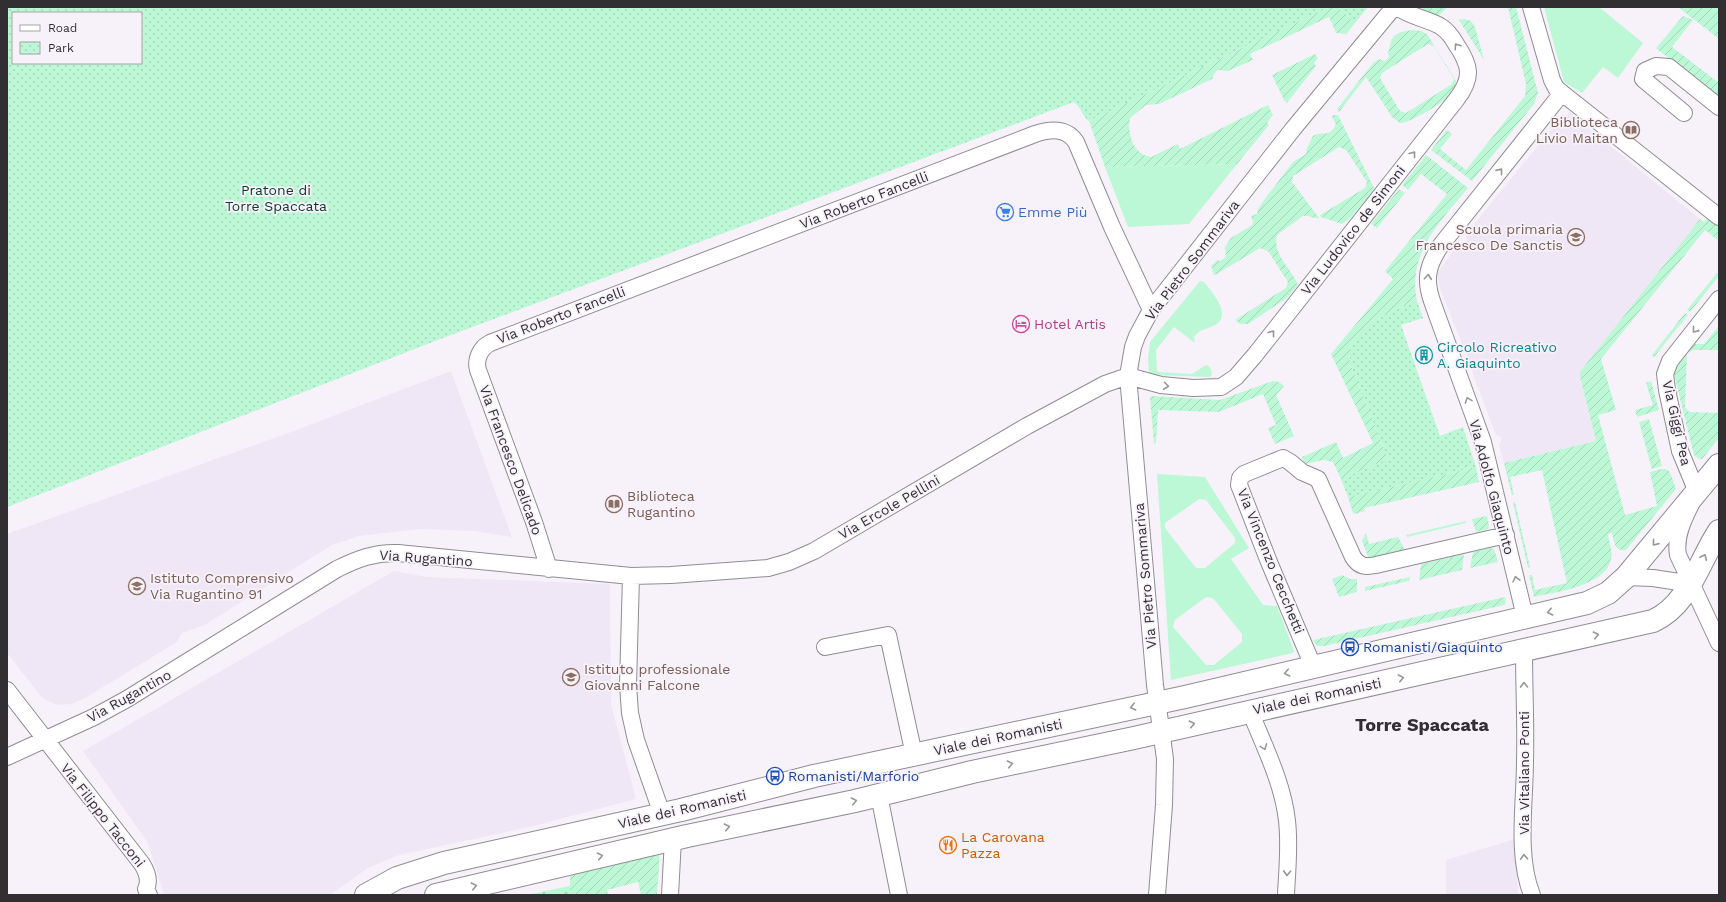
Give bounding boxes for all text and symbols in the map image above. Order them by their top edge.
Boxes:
legend [12,12,142,64]
text: Road [48,21,77,35]
text: Park [48,41,74,55]
one-way arrow [1455,43,1462,50]
place label: Biblioteca Livio Maitan [1536,114,1618,146]
library icon: Biblioteca Livio Maitan [1621,120,1641,140]
one-way arrow [1408,152,1415,159]
street label: Via Ludovico de Simoni [1298,162,1408,298]
street label: Via Roberto Fancelli [797,168,931,232]
one-way arrow [1495,168,1502,175]
park label: Pratone di Torre Spaccata [225,182,327,214]
street label: Via Pietro Sommariva [1142,197,1242,323]
supermarket icon: Emme Più [995,202,1015,222]
place label: Emme Più [1018,204,1087,220]
place label: Scuola primaria Francesco De Sanctis [1415,221,1563,253]
school or university icon: Scuola primaria Francesco De Sanctis [1566,227,1586,247]
one-way arrow [1423,274,1432,280]
street label: Via Roberto Fancelli [494,283,628,347]
hotel icon: Hotel Artis [1011,314,1031,334]
place label: Hotel Artis [1034,316,1106,332]
one-way arrow [1692,325,1699,332]
one-way arrow [1267,330,1274,337]
place label: Circolo Ricreativo A. Giaquinto [1437,339,1557,371]
building icon: Circolo Ricreativo A. Giaquinto [1414,345,1434,365]
street label: Via Giggi Pea [1659,379,1695,467]
one-way arrow [1163,381,1169,390]
street label: Via Francesco Delicado [476,383,546,537]
one-way arrow [1464,397,1472,404]
street label: Via Adolfo Giaquinto [1466,418,1518,556]
street label: Via Ercole Pellini [836,472,942,542]
street label: Via Vincenzo Cecchetti [1234,486,1308,636]
place label: Biblioteca Rugantino [627,488,695,520]
library icon: Biblioteca Rugantino [604,494,624,514]
street label: Via Pietro Sommariva [1131,502,1159,650]
one-way arrow [1652,539,1659,546]
street label: Via Rugantino [379,547,473,569]
one-way arrow [1699,553,1707,561]
place label: Istituto Comprensivo Via Rugantino 91 [150,570,294,602]
school or university icon: Istituto Comprensivo Via Rugantino 91 [127,576,147,596]
one-way arrow [1513,576,1521,583]
one-way arrow [1547,607,1553,615]
one-way arrow [1593,631,1599,639]
bus stop icon: Romanisti/Giaquinto [1340,637,1360,657]
place label: Romanisti/Giaquinto [1363,639,1503,655]
place label: Istituto professionale Giovanni Falcone [584,661,730,693]
street label: Via Rugantino [84,666,174,726]
school or university icon: Istituto professionale Giovanni Falcone [561,667,581,687]
one-way arrow [1284,668,1290,676]
one-way arrow [1398,674,1404,682]
street label: Viale dei Romanisti [1251,675,1383,717]
one-way arrow [1520,682,1528,688]
one-way arrow [1129,703,1136,711]
street label: Via Vitaliano Ponti [1516,711,1532,835]
district label: Torre Spaccata [1355,714,1490,735]
street label: Viale dei Romanisti [932,716,1064,758]
one-way arrow [1189,721,1195,729]
one-way arrow [1260,744,1268,751]
street label: Via Filippo Tacconi [58,760,148,870]
one-way arrow [1007,761,1014,769]
bus stop icon: Romanisti/Marforio [765,766,785,786]
place label: Romanisti/Marforio [788,768,919,784]
street label: Viale dei Romanisti [616,786,748,832]
one-way arrow [851,797,857,805]
one-way arrow [724,824,730,832]
place label: La Carovana Pazza [961,829,1045,861]
restaurant icon: La Carovana Pazza [938,835,958,855]
one-way arrow [597,853,603,861]
one-way arrow [1519,854,1528,860]
one-way arrow [1282,870,1291,876]
one-way arrow [470,882,477,890]

